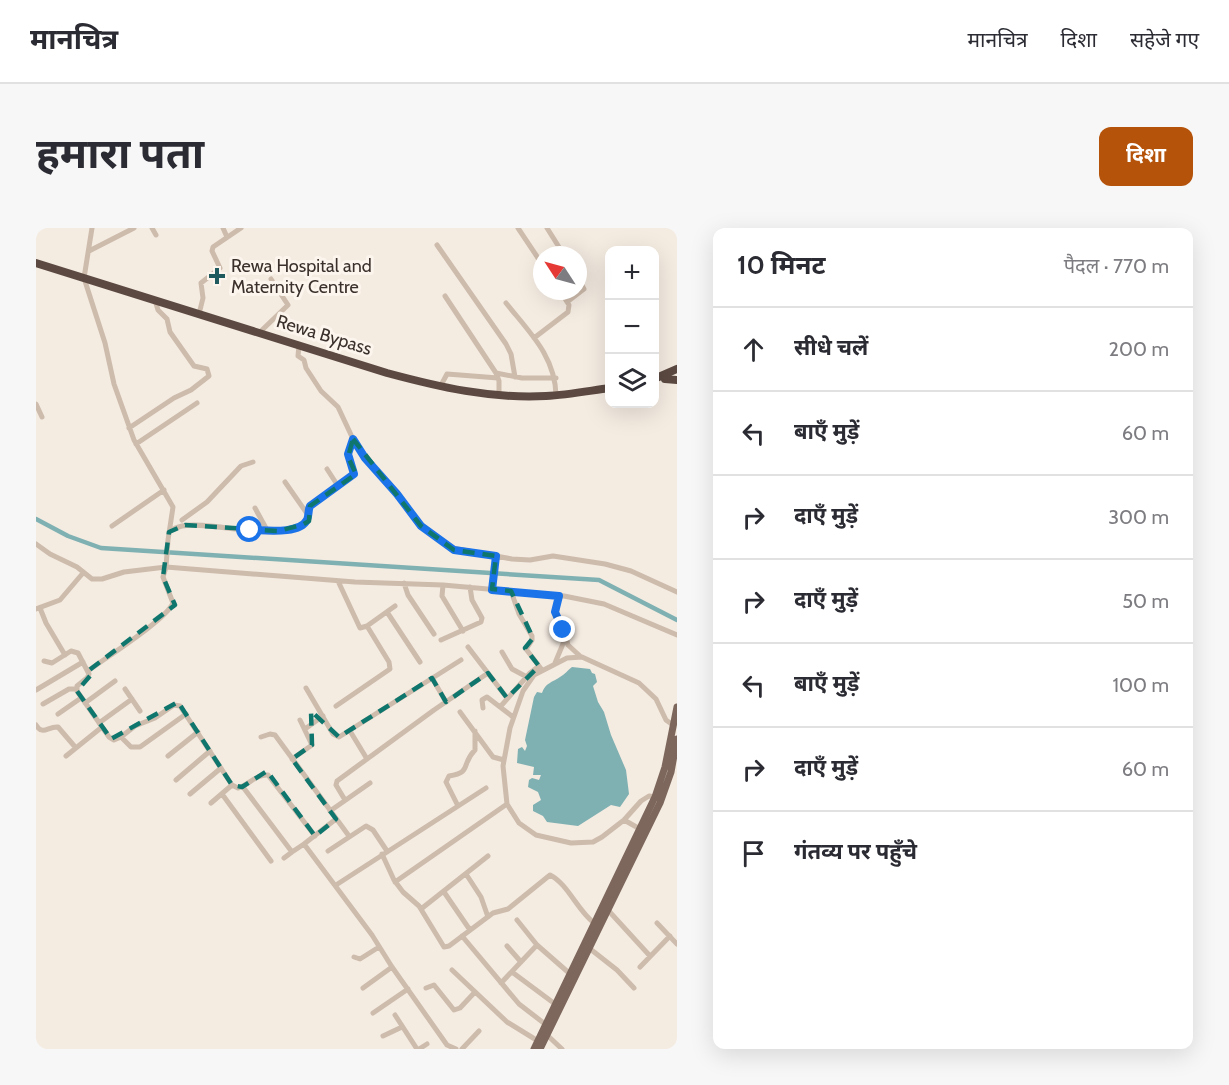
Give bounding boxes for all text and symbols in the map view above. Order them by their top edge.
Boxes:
text: मानचित्र [30,22,118,56]
text: मानचित्र [968,27,1028,52]
text: दिशा [1061,27,1097,52]
text: सहेजे गए [1130,27,1199,52]
text: हमारा पता [36,127,204,179]
button: दिशा [1099,127,1193,186]
north arrow [533,246,587,300]
map controls [605,246,659,408]
button: + [605,246,659,300]
text: 10 मिनट [737,249,825,281]
text: पैदल · 770 m [1064,254,1169,278]
place label: Rewa Hospital and Maternity Centre [231,255,372,298]
marker: Rewa Hospital and Maternity Centre [208,267,226,285]
button: − [605,300,659,354]
street label: Rewa Bypass [274,310,374,360]
icon: ahead [737,333,770,366]
text: सीधे चलें [794,334,868,361]
text: 200 m [1109,337,1169,361]
button: layers [605,354,659,408]
icon: left [737,417,770,450]
text: बाएँ मुड़ें [794,418,859,445]
text: 60 m [1122,421,1169,445]
icon: right [737,501,770,534]
text: दाएँ मुड़ें [794,502,858,529]
text: 300 m [1108,505,1169,529]
route start [236,516,262,542]
icon: right [737,585,770,618]
text: दाएँ मुड़ें [794,586,858,613]
text: 50 m [1122,589,1169,613]
route end [549,616,575,642]
icon: left [737,669,770,702]
text: बाएँ मुड़ें [794,670,859,697]
text: 100 m [1113,673,1169,697]
icon: right [737,753,770,786]
text: दाएँ मुड़ें [794,754,858,781]
text: 60 m [1122,757,1169,781]
icon: arrive [737,837,770,870]
text: गंतव्य पर पहुँचे [794,838,917,865]

